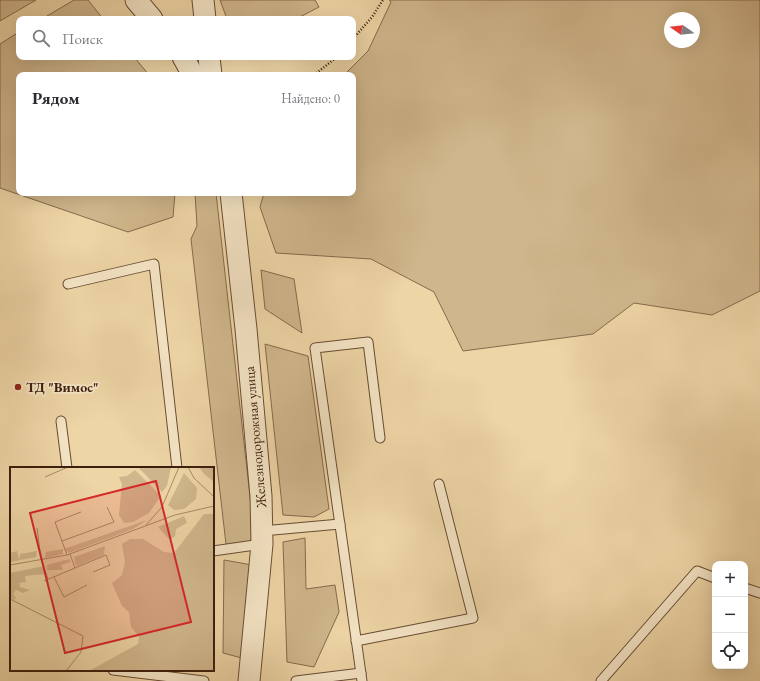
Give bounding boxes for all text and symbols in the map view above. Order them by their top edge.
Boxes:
north arrow [664,12,700,48]
search box [16,16,356,60]
icon: search [30,27,52,49]
text: Поиск [62,29,103,48]
text: Рядом [32,87,80,109]
text: Найдено: 0 [281,90,340,107]
street label: Железнодорожная улица [240,365,270,509]
place label: ТД "Вимос" [26,378,99,396]
marker: ТД "Вимос" [13,382,23,392]
inset map [10,467,214,671]
map controls [712,561,748,669]
button: + [712,561,748,597]
button: − [712,597,748,633]
button: locate [712,633,748,669]

